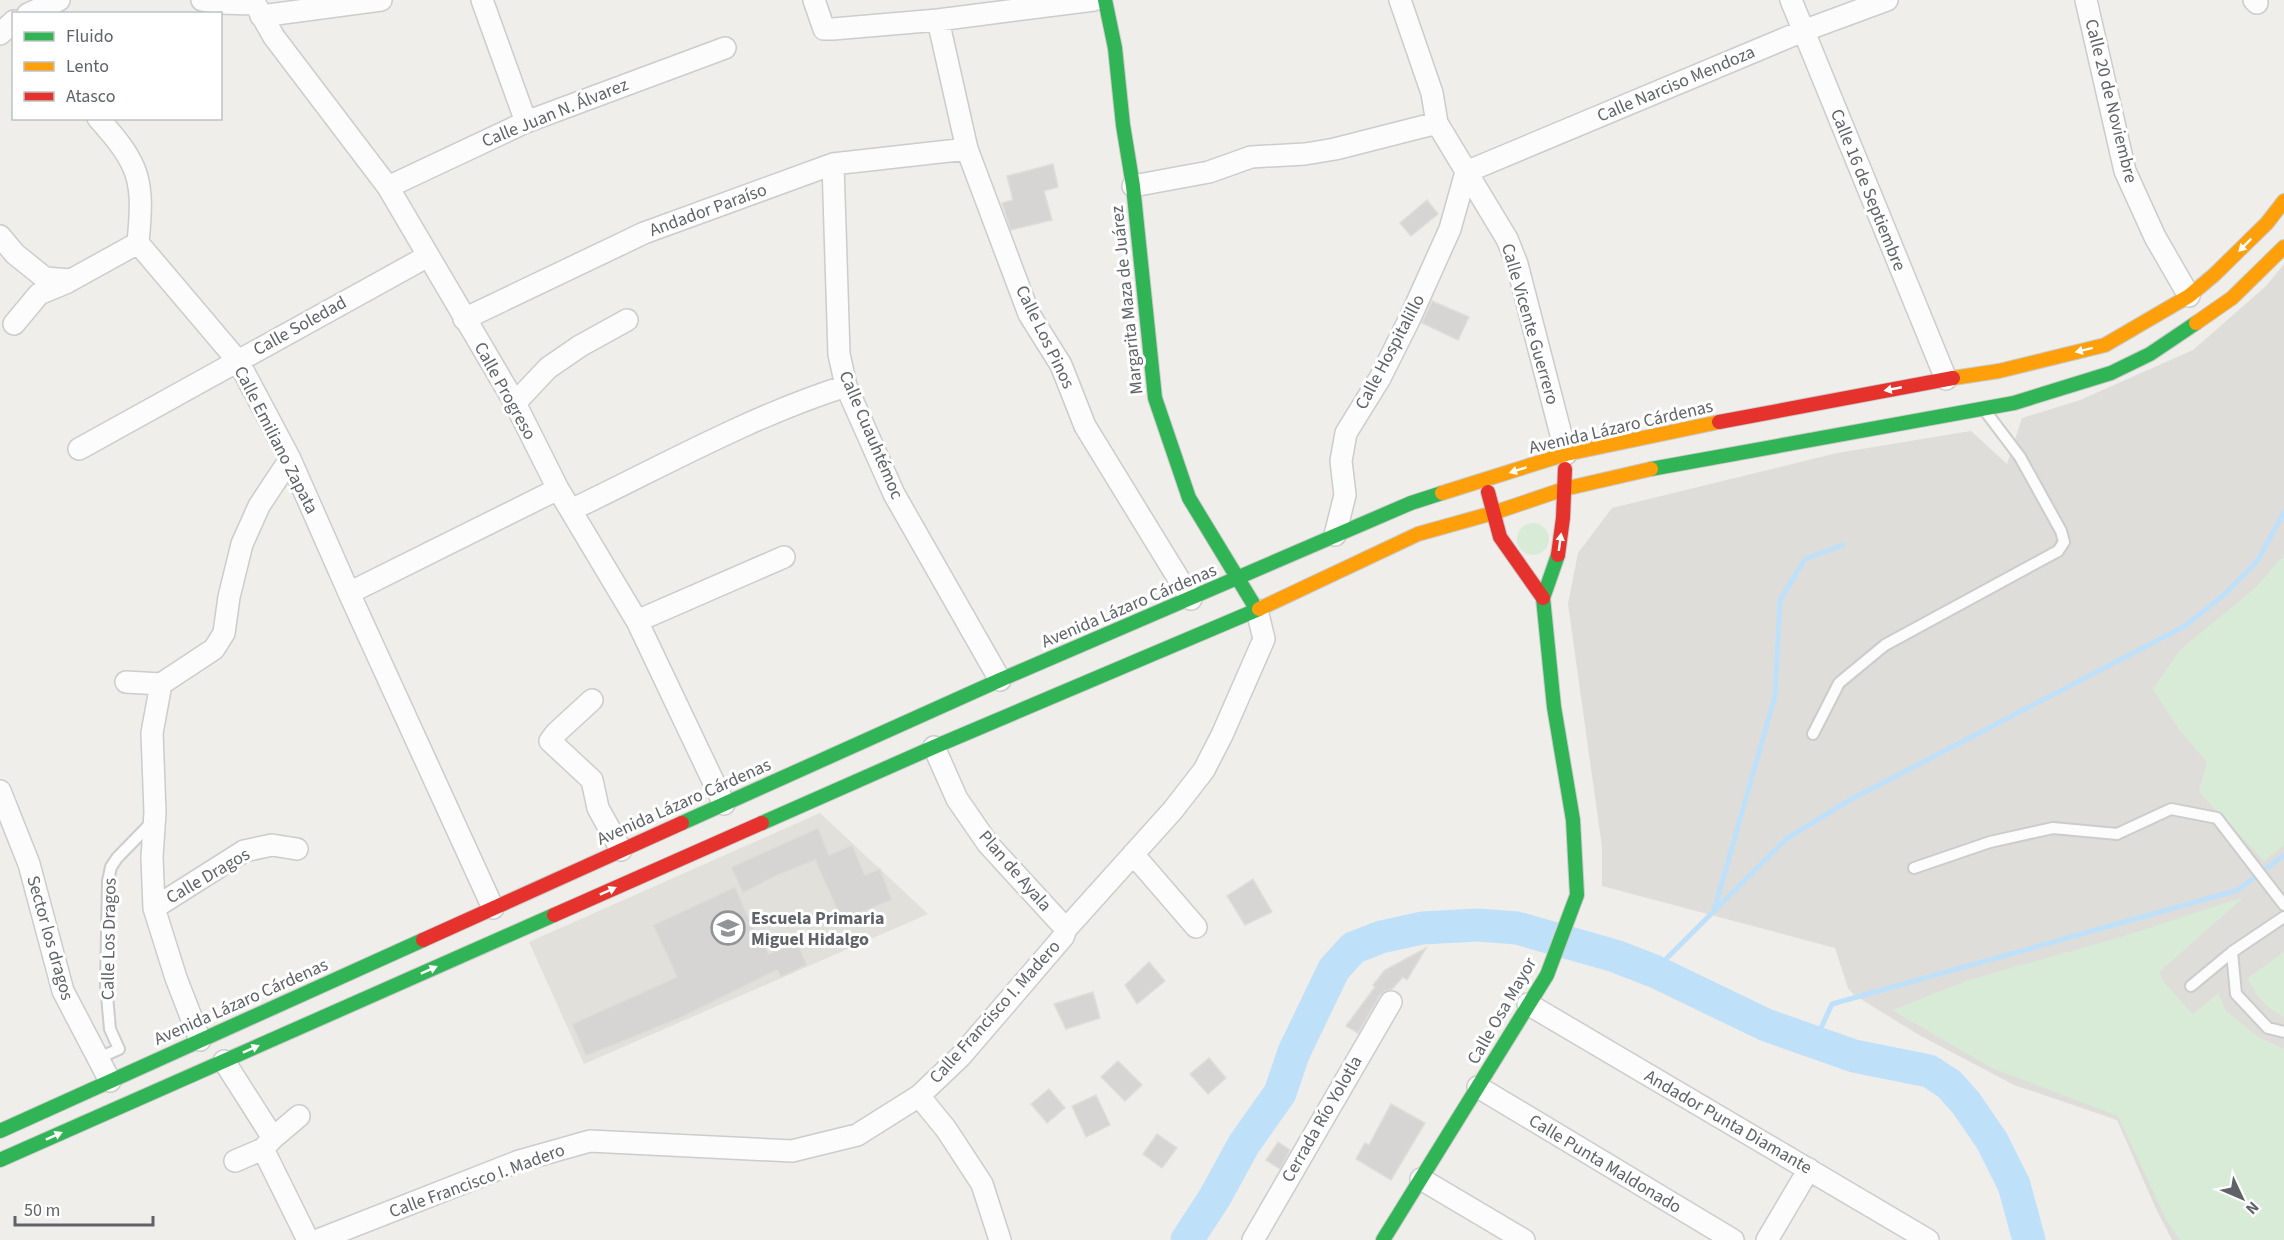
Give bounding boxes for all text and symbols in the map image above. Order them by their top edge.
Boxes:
legend [12,12,222,120]
street label: Calle 20 de Noviembre [2079,16,2143,186]
text: Fluido [66,24,113,49]
street label: Calle Narciso Mendoza [1593,39,1759,129]
text: Lento [66,54,109,79]
street label: Calle Juan N. Álvarez [478,72,632,154]
text: Atasco [66,84,115,109]
street label: Calle 16 de Septiembre [1824,105,1912,275]
street label: Andador Paraíso [646,177,770,243]
street label: Margarita Maza de Juárez [1105,204,1149,396]
one-way arrow [2238,237,2252,251]
street label: Calle Vicente Guerrero [1495,240,1565,408]
street label: Calle Los Pinos [1009,281,1081,393]
street label: Calle Soledad [249,290,351,362]
street label: Calle Hospitalillo [1349,290,1431,414]
street label: Calle Progreso [468,338,542,444]
one-way arrow [2074,346,2092,355]
street label: Calle Emiliano Zapata [228,362,324,518]
street label: Calle Cuauhtémoc [833,367,909,503]
one-way arrow [1883,385,1902,394]
street label: Avenida Lázaro Cárdenas [1526,394,1716,460]
one-way arrow [1509,466,1527,475]
one-way arrow [1555,533,1564,552]
street label: Avenida Lázaro Cárdenas [1037,558,1221,654]
street label: Avenida Lázaro Cárdenas [593,752,775,852]
street label: Plan de Ayala [973,825,1057,917]
street label: Calle Dragos [161,842,255,910]
street label: Sector los dragos [20,873,80,1003]
street label: Calle Los Dragos [95,878,123,1000]
one-way arrow [599,886,617,896]
place label: Escuela Primaria Miguel Hidalgo [751,906,884,952]
school or university icon: Escuela Primaria Miguel Hidalgo [710,910,746,946]
street label: Calle Francisco I. Madero [924,935,1066,1089]
street label: Avenida Lázaro Cárdenas [150,952,332,1052]
street label: Calle Osa Mayor [1461,952,1543,1069]
one-way arrow [421,965,439,975]
one-way arrow [243,1044,261,1054]
street label: Cerrada Río Yolotla [1276,1051,1368,1187]
street label: Andador Punta Diamante [1640,1064,1816,1180]
street label: Calle Punta Maldonado [1524,1108,1686,1220]
one-way arrow [45,1131,63,1141]
street label: Calle Francisco I. Madero [386,1138,568,1224]
north arrow [2212,1168,2272,1228]
scale bar [15,1189,153,1227]
text: N [2240,1196,2264,1219]
text: 50 m [24,1198,60,1223]

